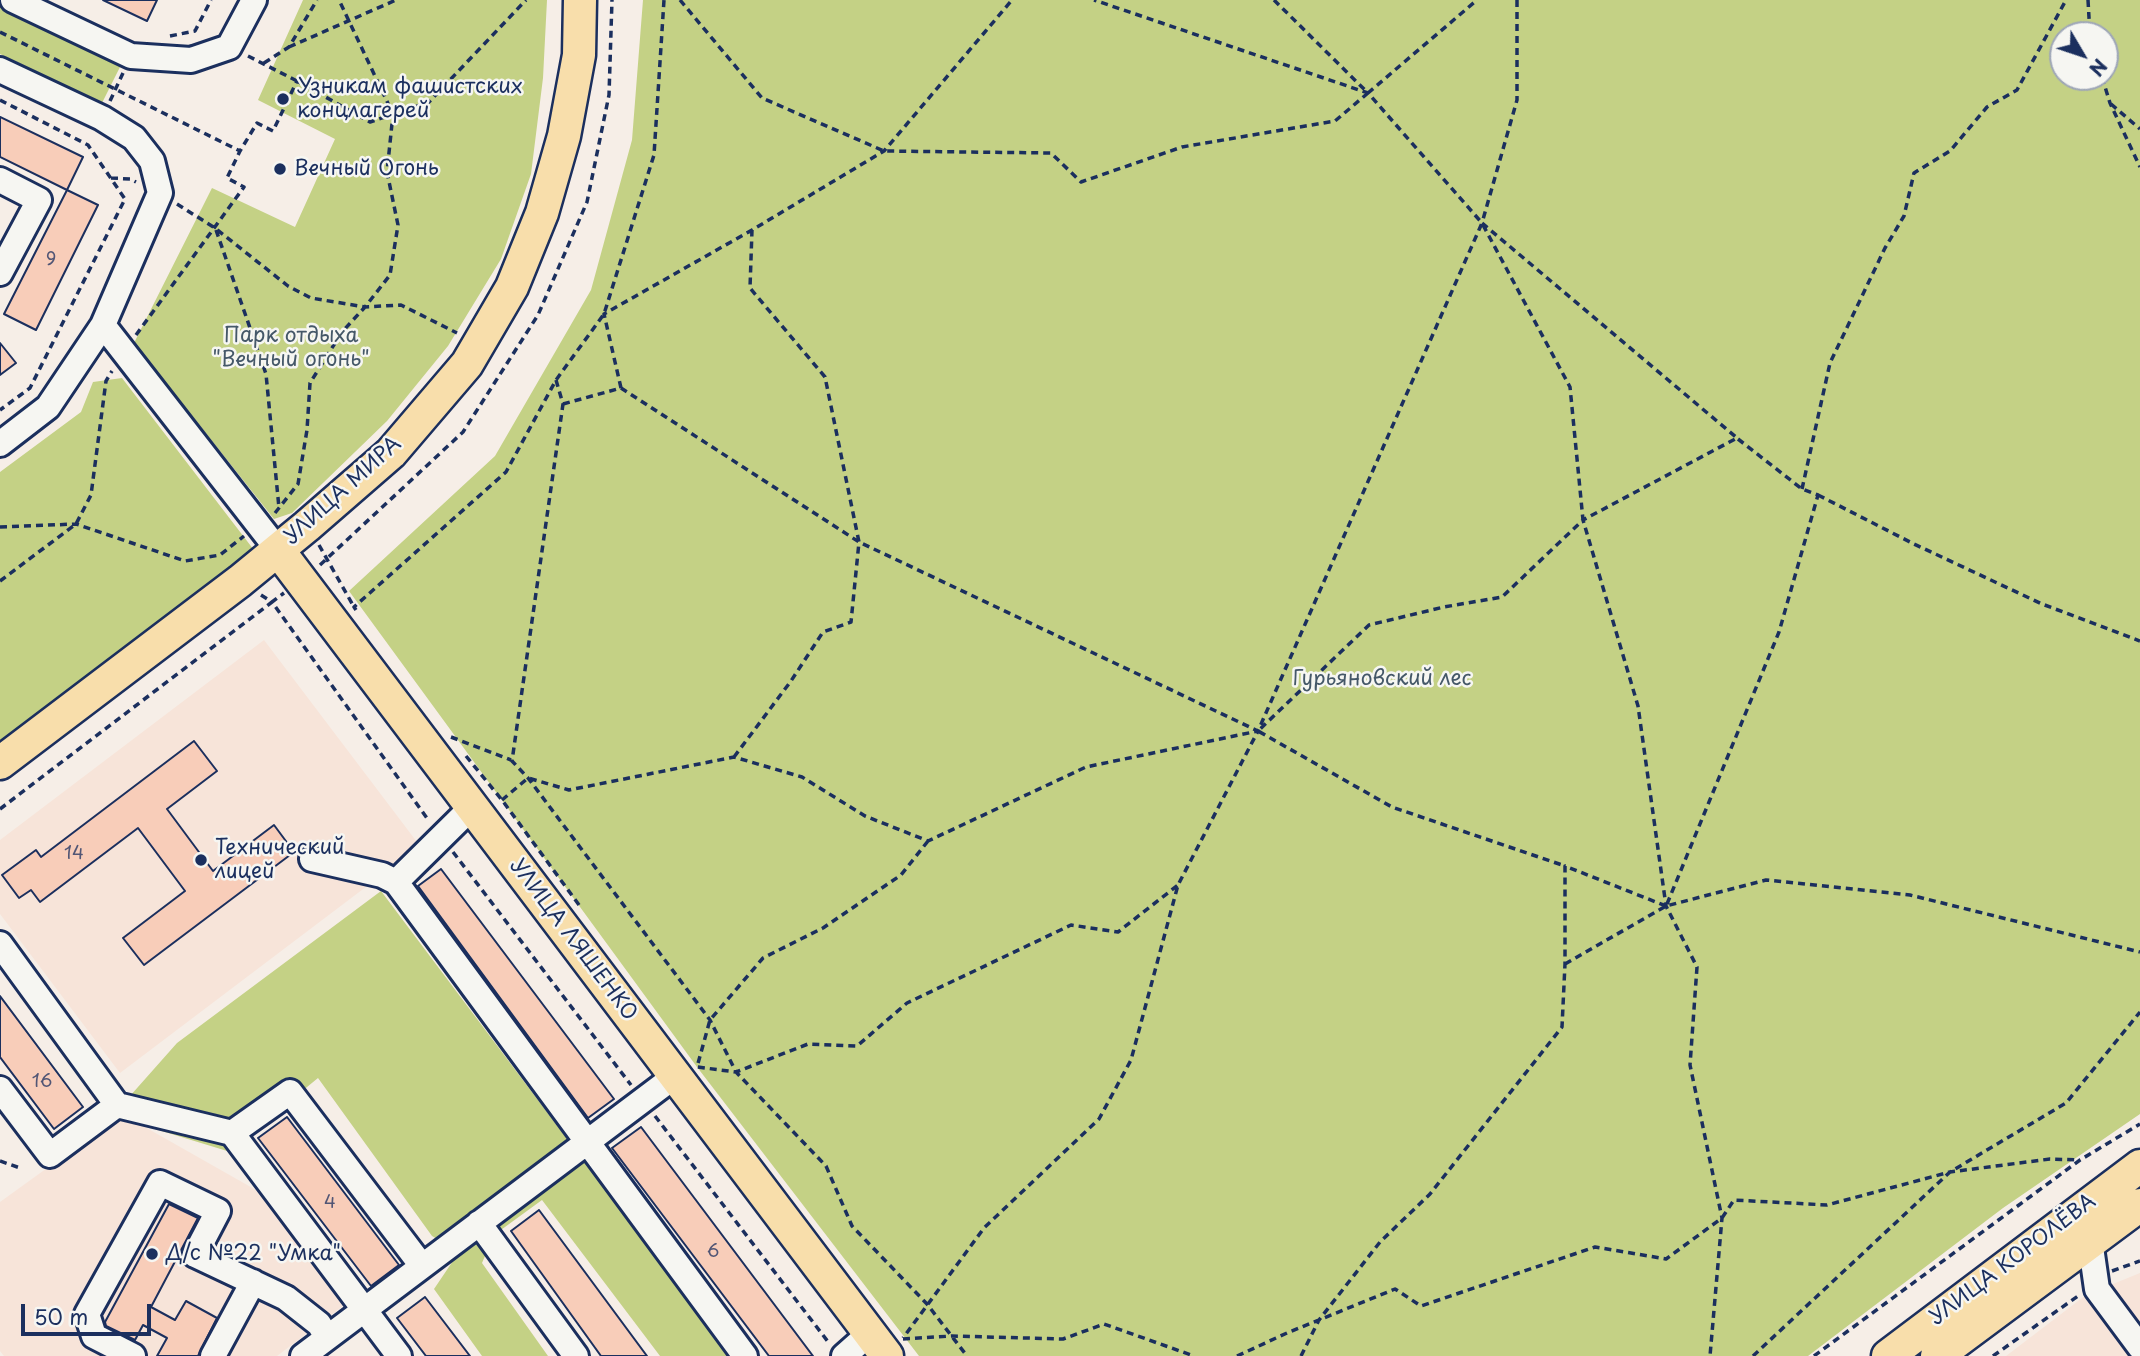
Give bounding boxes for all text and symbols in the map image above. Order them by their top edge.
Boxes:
north arrow [2049,21,2119,91]
text: N [2083,53,2114,83]
place label: Узникам фашистских концлагерей [297,74,523,124]
marker: Узникам фашистских концлагерей [275,91,291,107]
place label: Вечный Огонь [294,156,439,182]
marker: Вечный Огонь [272,161,288,177]
house number: 9 [46,249,56,271]
park label: Парк отдыха "Вечный огонь" [212,323,370,373]
street label: УЛИЦА МИРА [279,432,407,550]
park label: Гурьяновский лес [1293,666,1471,692]
place label: Технический лицей [215,835,344,885]
house number: 14 [64,843,84,865]
marker: Технический лицей [193,852,209,868]
street label: УЛИЦА ЛЯШЕНКО [504,854,642,1026]
house number: 16 [32,1071,52,1093]
street label: УЛИЦА КОРОЛЁВА [1925,1189,2101,1331]
house number: 4 [324,1192,336,1214]
place label: Д/с №22 "Умка" [166,1241,341,1267]
house number: 6 [707,1241,719,1263]
marker: Д/с №22 "Умка" [144,1246,160,1262]
scale bar [24,1290,154,1334]
text: 50 m [34,1300,88,1332]

